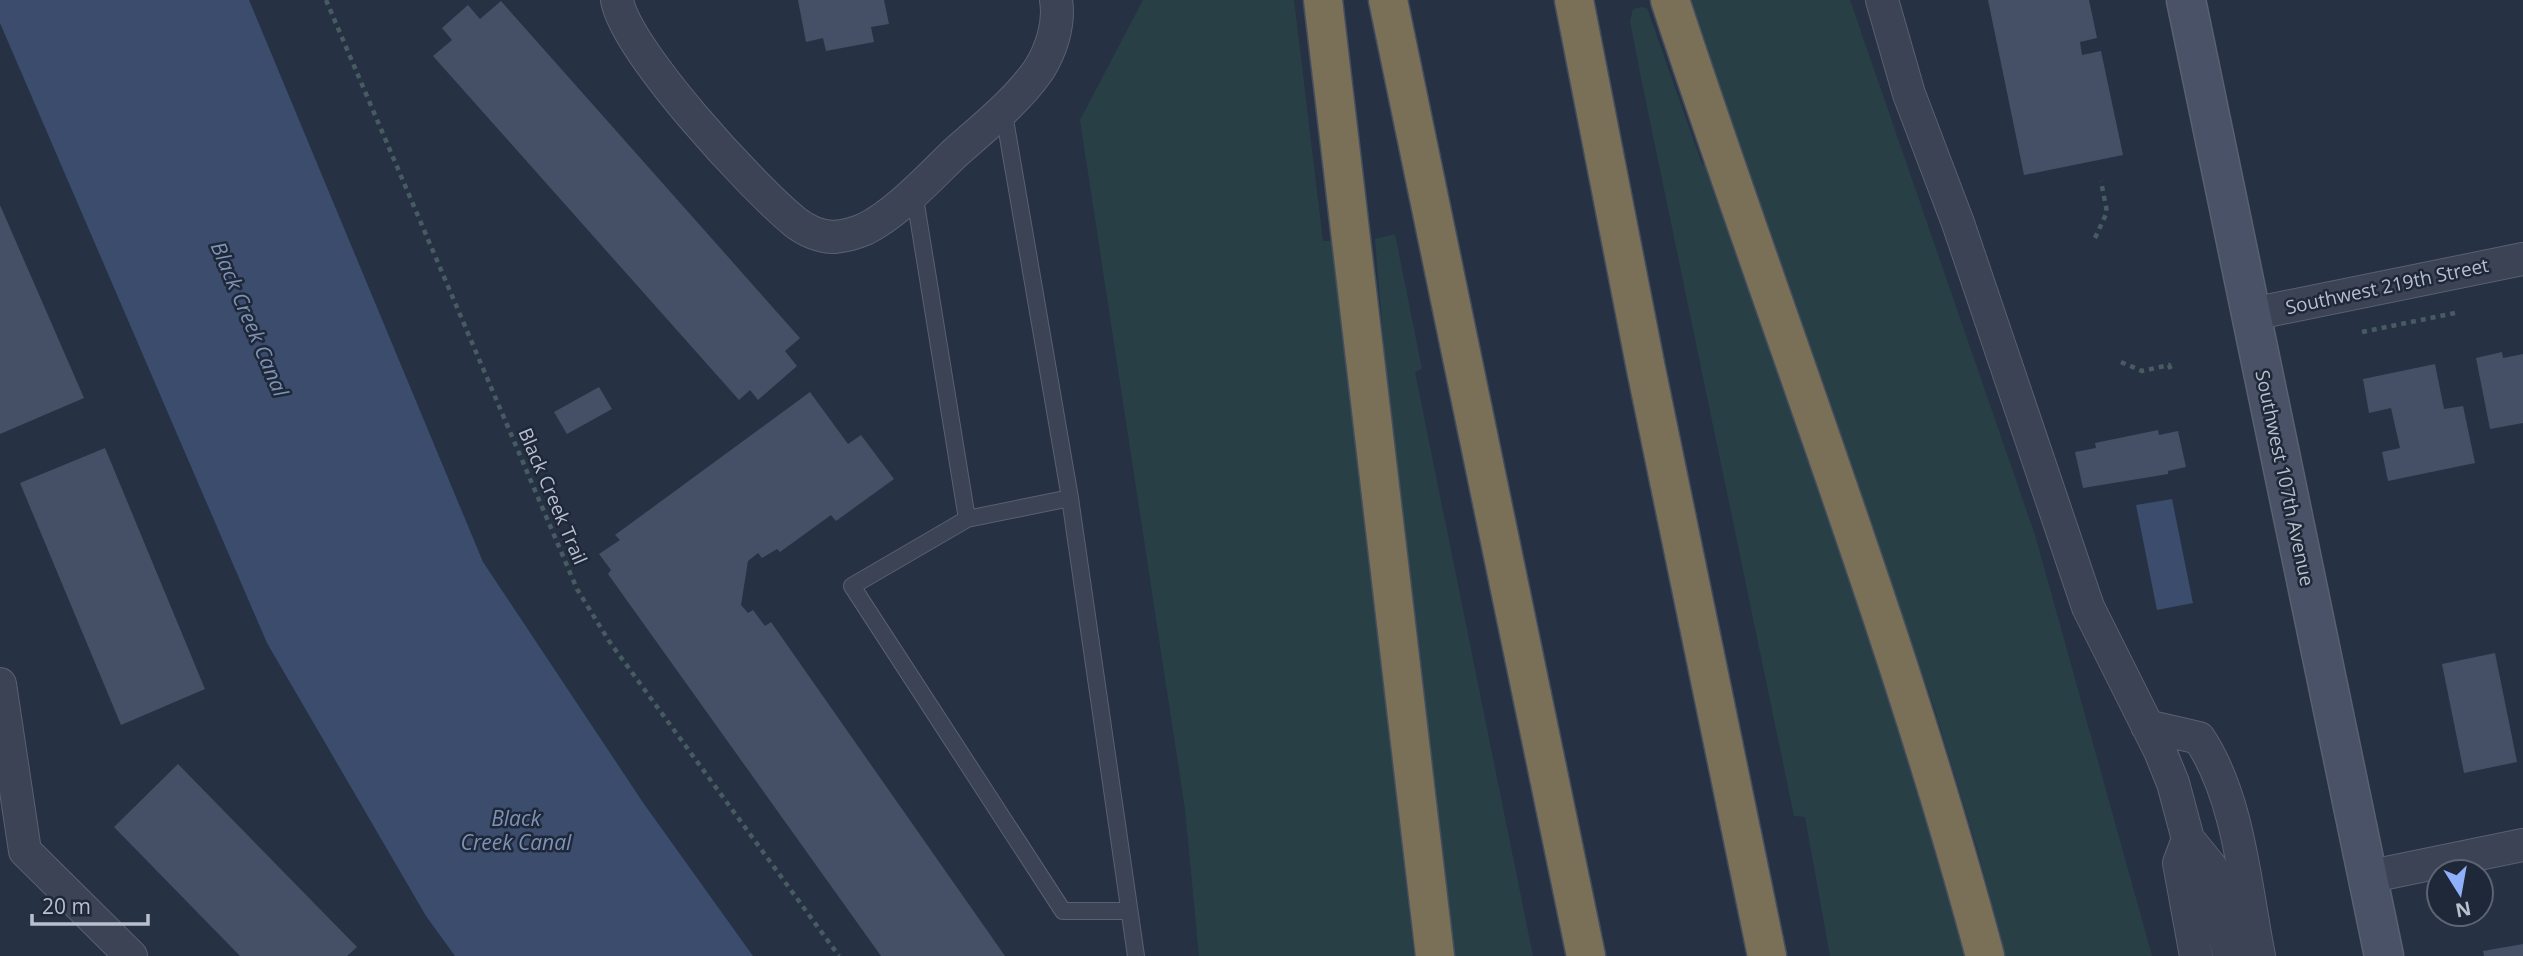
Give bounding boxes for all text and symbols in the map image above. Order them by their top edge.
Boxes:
water label: Black Creek Canal [205,237,296,401]
street label: Southwest 219th Street [2283,252,2491,320]
street label: Southwest 107th Avenue [2249,368,2321,588]
street label: Black Creek Trail [513,424,593,568]
water label: Black Creek Canal [461,804,572,856]
north arrow [2425,858,2495,928]
scale bar [32,883,147,927]
text: 20 m [42,892,91,920]
text: N [2453,895,2473,924]

